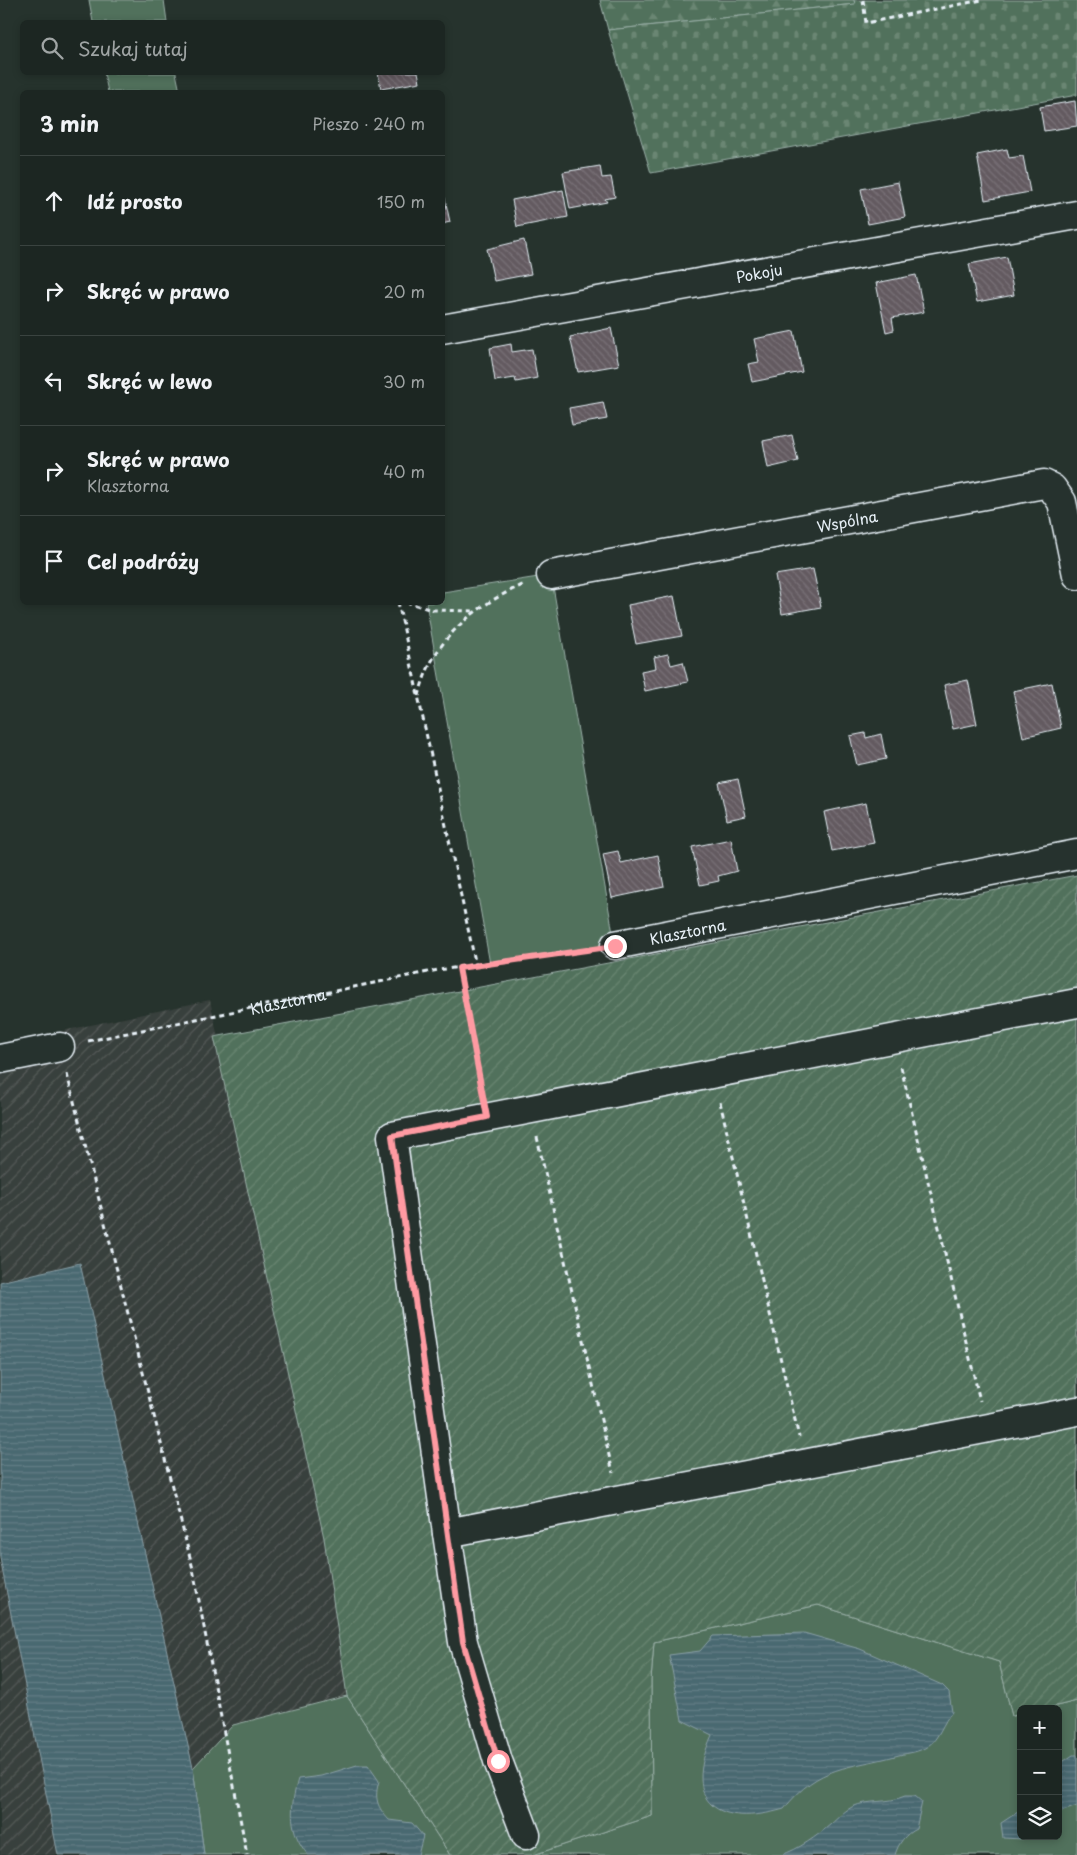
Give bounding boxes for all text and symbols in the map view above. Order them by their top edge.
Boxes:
search box [20,20,445,75]
icon: search [38,34,66,62]
text: Szukaj tutaj [78,34,188,62]
text: 3 min [40,107,99,139]
text: Pieszo · 240 m [312,111,425,135]
icon: ahead [40,187,68,215]
text: Idź prosto [87,187,183,215]
text: 150 m [377,189,425,213]
street label: Pokoju [734,257,784,288]
icon: right [40,277,68,305]
text: Skręć w prawo [87,277,230,305]
text: 20 m [384,279,425,303]
icon: left [40,367,68,395]
text: Skręć w lewo [87,367,212,395]
text: 30 m [383,369,425,393]
text: Skręć w prawo [87,445,230,473]
icon: right [40,457,68,485]
text: 40 m [383,459,425,483]
text: Klasztorna [87,473,169,497]
street label: Wspólna [815,503,880,537]
icon: arrive [40,547,68,575]
text: Cel podróży [87,547,199,575]
street label: Klasztorna [648,912,728,949]
route end [604,935,627,958]
street label: Klasztorna [248,981,329,1019]
map controls [1017,1705,1062,1840]
button: + [1017,1705,1062,1750]
route start [487,1750,510,1773]
button: − [1017,1750,1062,1795]
button: layers [1017,1795,1062,1840]

